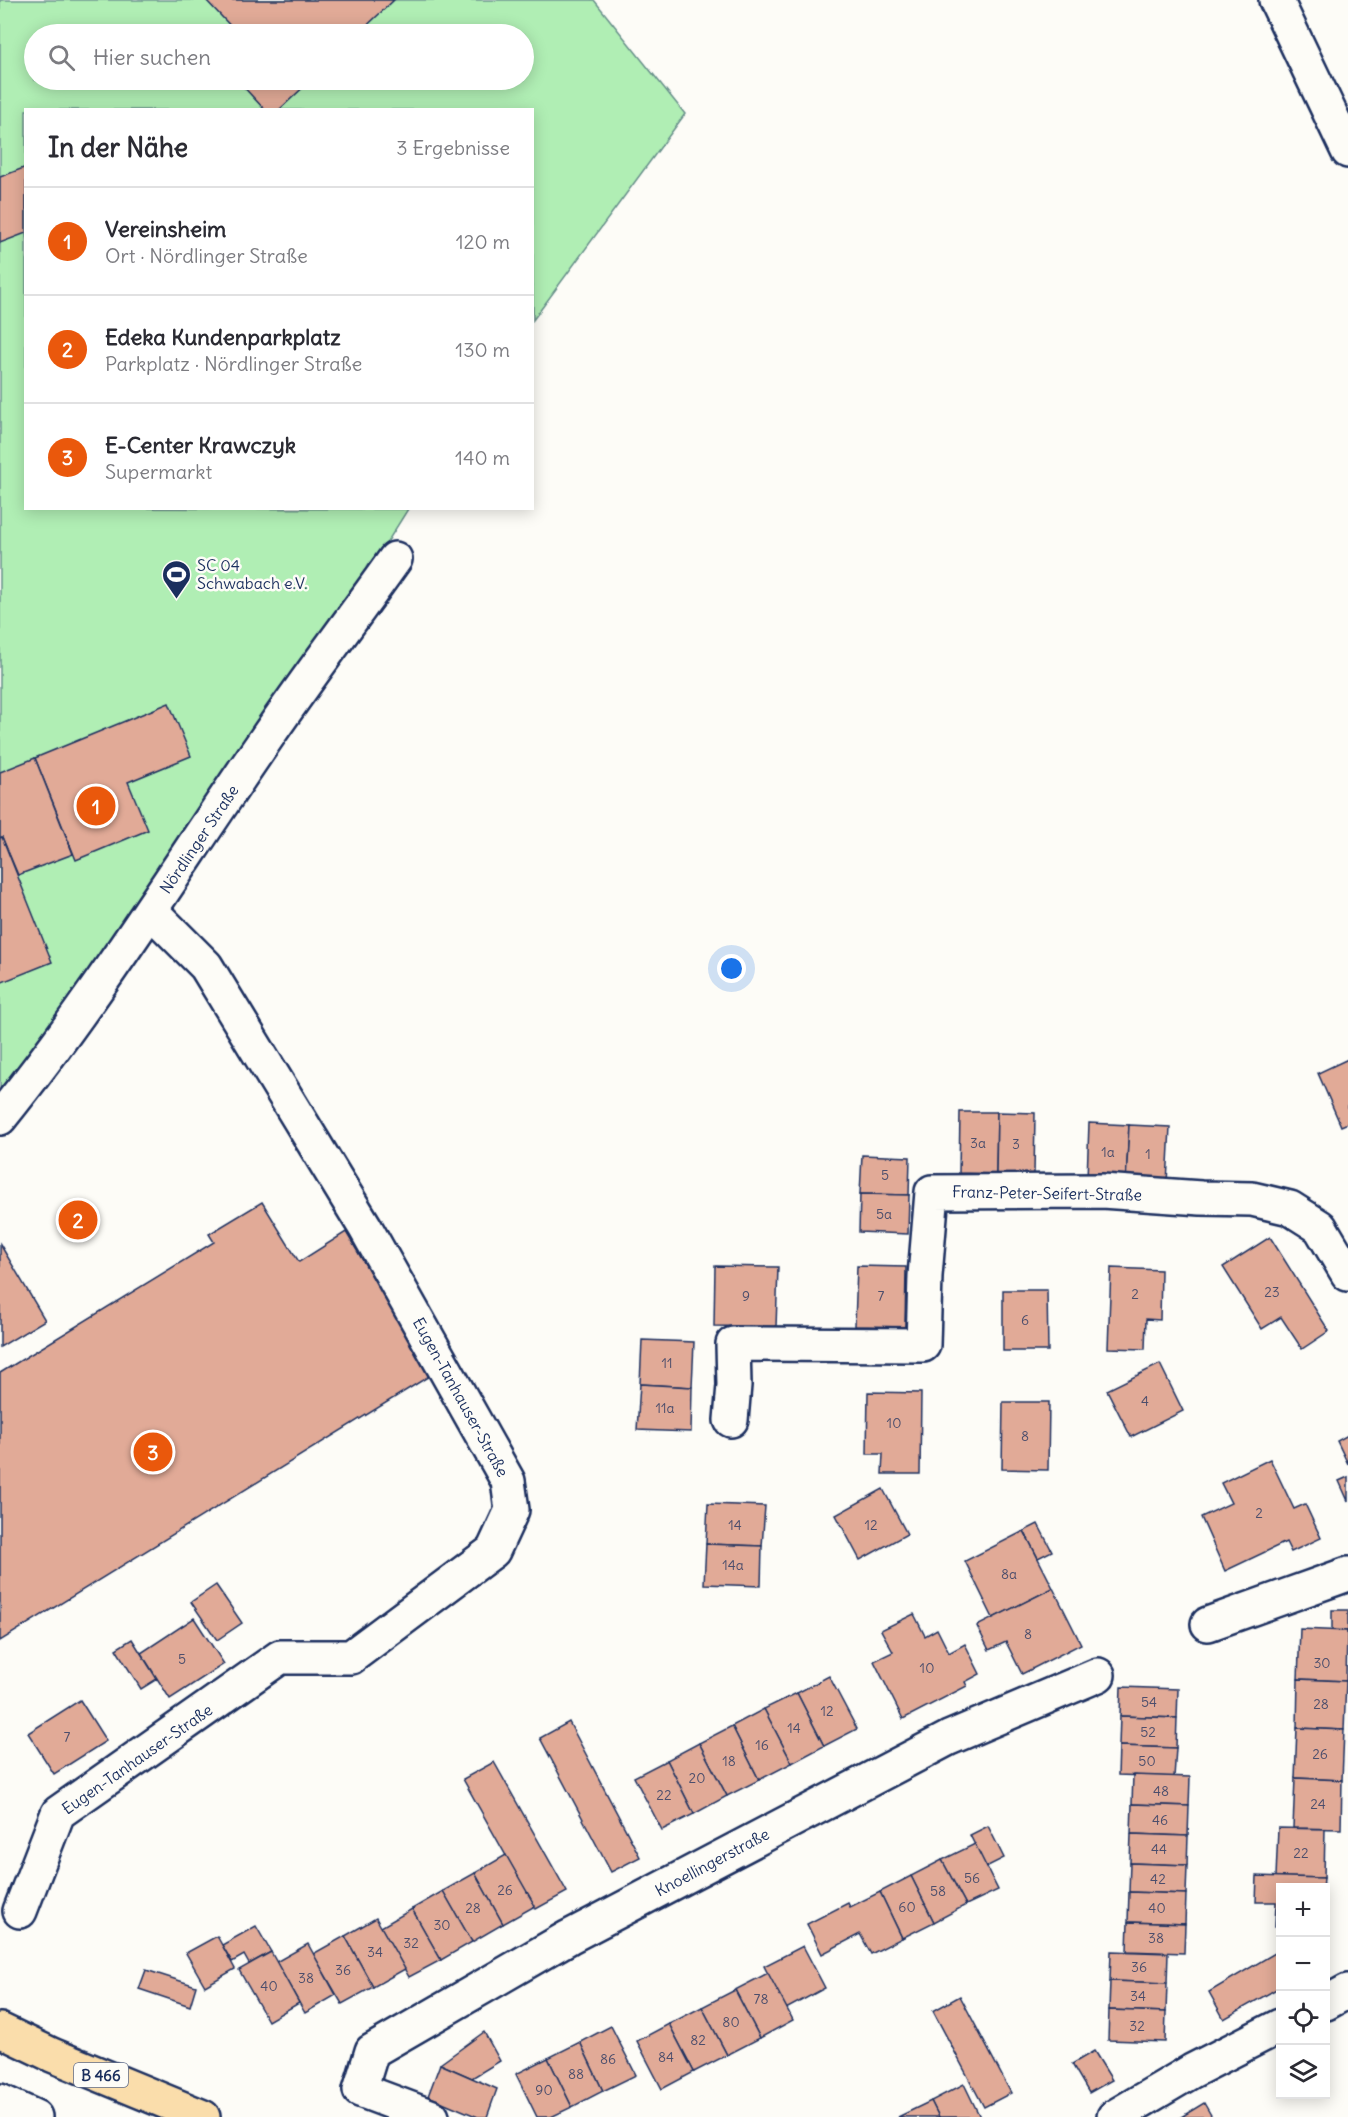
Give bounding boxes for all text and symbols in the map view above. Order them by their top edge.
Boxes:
search box [24,24,534,90]
icon: search [45,41,78,74]
text: Hier suchen [93,43,211,71]
text: In der Nähe [48,131,188,164]
text: 3 Ergebnisse [396,135,510,160]
text: Vereinsheim [105,215,226,243]
text: 1 [64,229,71,254]
text: 120 m [456,229,510,254]
text: Ort · Nördlinger Straße [105,243,308,268]
text: Edeka Kundenparkplatz [105,323,341,351]
text: 2 [62,337,73,362]
text: 130 m [455,337,510,362]
text: Parkplatz · Nördlinger Straße [105,351,362,376]
text: E-Center Krawczyk [105,431,296,459]
text: 3 [62,445,73,470]
text: 140 m [455,445,510,470]
text: Supermarkt [105,459,212,484]
place label: SC 04 Schwabach e.V. [197,555,308,593]
sports icon: SC 04 Schwabach e.V. [160,558,192,600]
street label: Nördlinger Straße [155,781,243,897]
pin: 1 [76,784,116,828]
your location [717,954,746,983]
house number: 3a [970,1134,986,1152]
house number: 3 [1012,1135,1020,1153]
house number: 1a [1101,1143,1115,1161]
house number: 1 [1145,1145,1151,1163]
house number: 5 [881,1166,889,1184]
street label: Franz-Peter-Seifert-Straße [952,1181,1142,1205]
pin: 2 [58,1198,98,1242]
house number: 5a [876,1205,892,1223]
house number: 23 [1264,1283,1280,1301]
house number: 2 [1131,1285,1139,1303]
house number: 9 [742,1287,750,1305]
house number: 7 [878,1287,885,1305]
house number: 6 [1021,1311,1029,1329]
street label: Eugen-Tanhauser-Straße [409,1314,513,1480]
house number: 11 [661,1354,673,1372]
house number: 4 [1141,1392,1149,1410]
house number: 11a [655,1399,675,1417]
house number: 10 [887,1414,901,1432]
house number: 8 [1021,1427,1029,1445]
pin: 3 [134,1430,172,1474]
house number: 2 [1255,1504,1263,1522]
house number: 14 [728,1516,742,1534]
house number: 12 [864,1516,878,1534]
house number: 14a [722,1556,744,1574]
house number: 8a [1001,1565,1017,1583]
house number: 8 [1024,1625,1032,1643]
house number: 5 [178,1650,186,1668]
house number: 30 [1313,1654,1331,1672]
house number: 10 [920,1659,934,1677]
house number: 54 [1141,1693,1157,1711]
house number: 28 [1313,1695,1329,1713]
street label: Eugen-Tanhauser-Straße [58,1699,216,1819]
house number: 12 [820,1702,834,1720]
house number: 14 [787,1719,801,1737]
house number: 52 [1140,1723,1156,1741]
house number: 7 [64,1728,71,1746]
house number: 16 [755,1736,769,1754]
house number: 26 [1312,1745,1328,1763]
house number: 18 [722,1752,736,1770]
house number: 50 [1138,1752,1156,1770]
house number: 20 [689,1769,705,1787]
house number: 48 [1153,1782,1169,1800]
house number: 22 [656,1786,672,1804]
house number: 24 [1310,1795,1326,1813]
house number: 46 [1152,1811,1168,1829]
street label: Knoellingerstraße [652,1824,772,1900]
house number: 44 [1151,1840,1167,1858]
house number: 22 [1293,1844,1309,1862]
house number: 56 [964,1869,980,1887]
house number: 42 [1150,1870,1166,1888]
house number: 26 [497,1881,513,1899]
house number: 58 [930,1882,946,1900]
map controls [1276,1883,1330,2099]
button: + [1276,1883,1330,1937]
house number: 60 [898,1898,916,1916]
house number: 28 [465,1899,481,1917]
house number: 40 [1148,1899,1166,1917]
house number: 30 [433,1916,451,1934]
house number: 38 [1148,1929,1164,1947]
house number: 32 [403,1934,419,1952]
button: − [1276,1937,1330,1991]
house number: 34 [367,1943,383,1961]
house number: 36 [1131,1958,1147,1976]
house number: 36 [335,1961,351,1979]
house number: 38 [298,1969,314,1987]
house number: 40 [260,1977,278,1995]
house number: 34 [1130,1987,1146,2005]
house number: 78 [754,1990,768,2008]
button: locate [1276,1991,1330,2045]
house number: 80 [722,2013,740,2031]
house number: 32 [1129,2017,1145,2035]
house number: 82 [690,2031,706,2049]
button: layers [1276,2045,1330,2099]
house number: 84 [658,2048,674,2066]
house number: 86 [600,2050,616,2068]
road number: B 466 [74,2063,128,2087]
house number: 88 [568,2065,584,2083]
house number: 90 [535,2081,553,2099]

